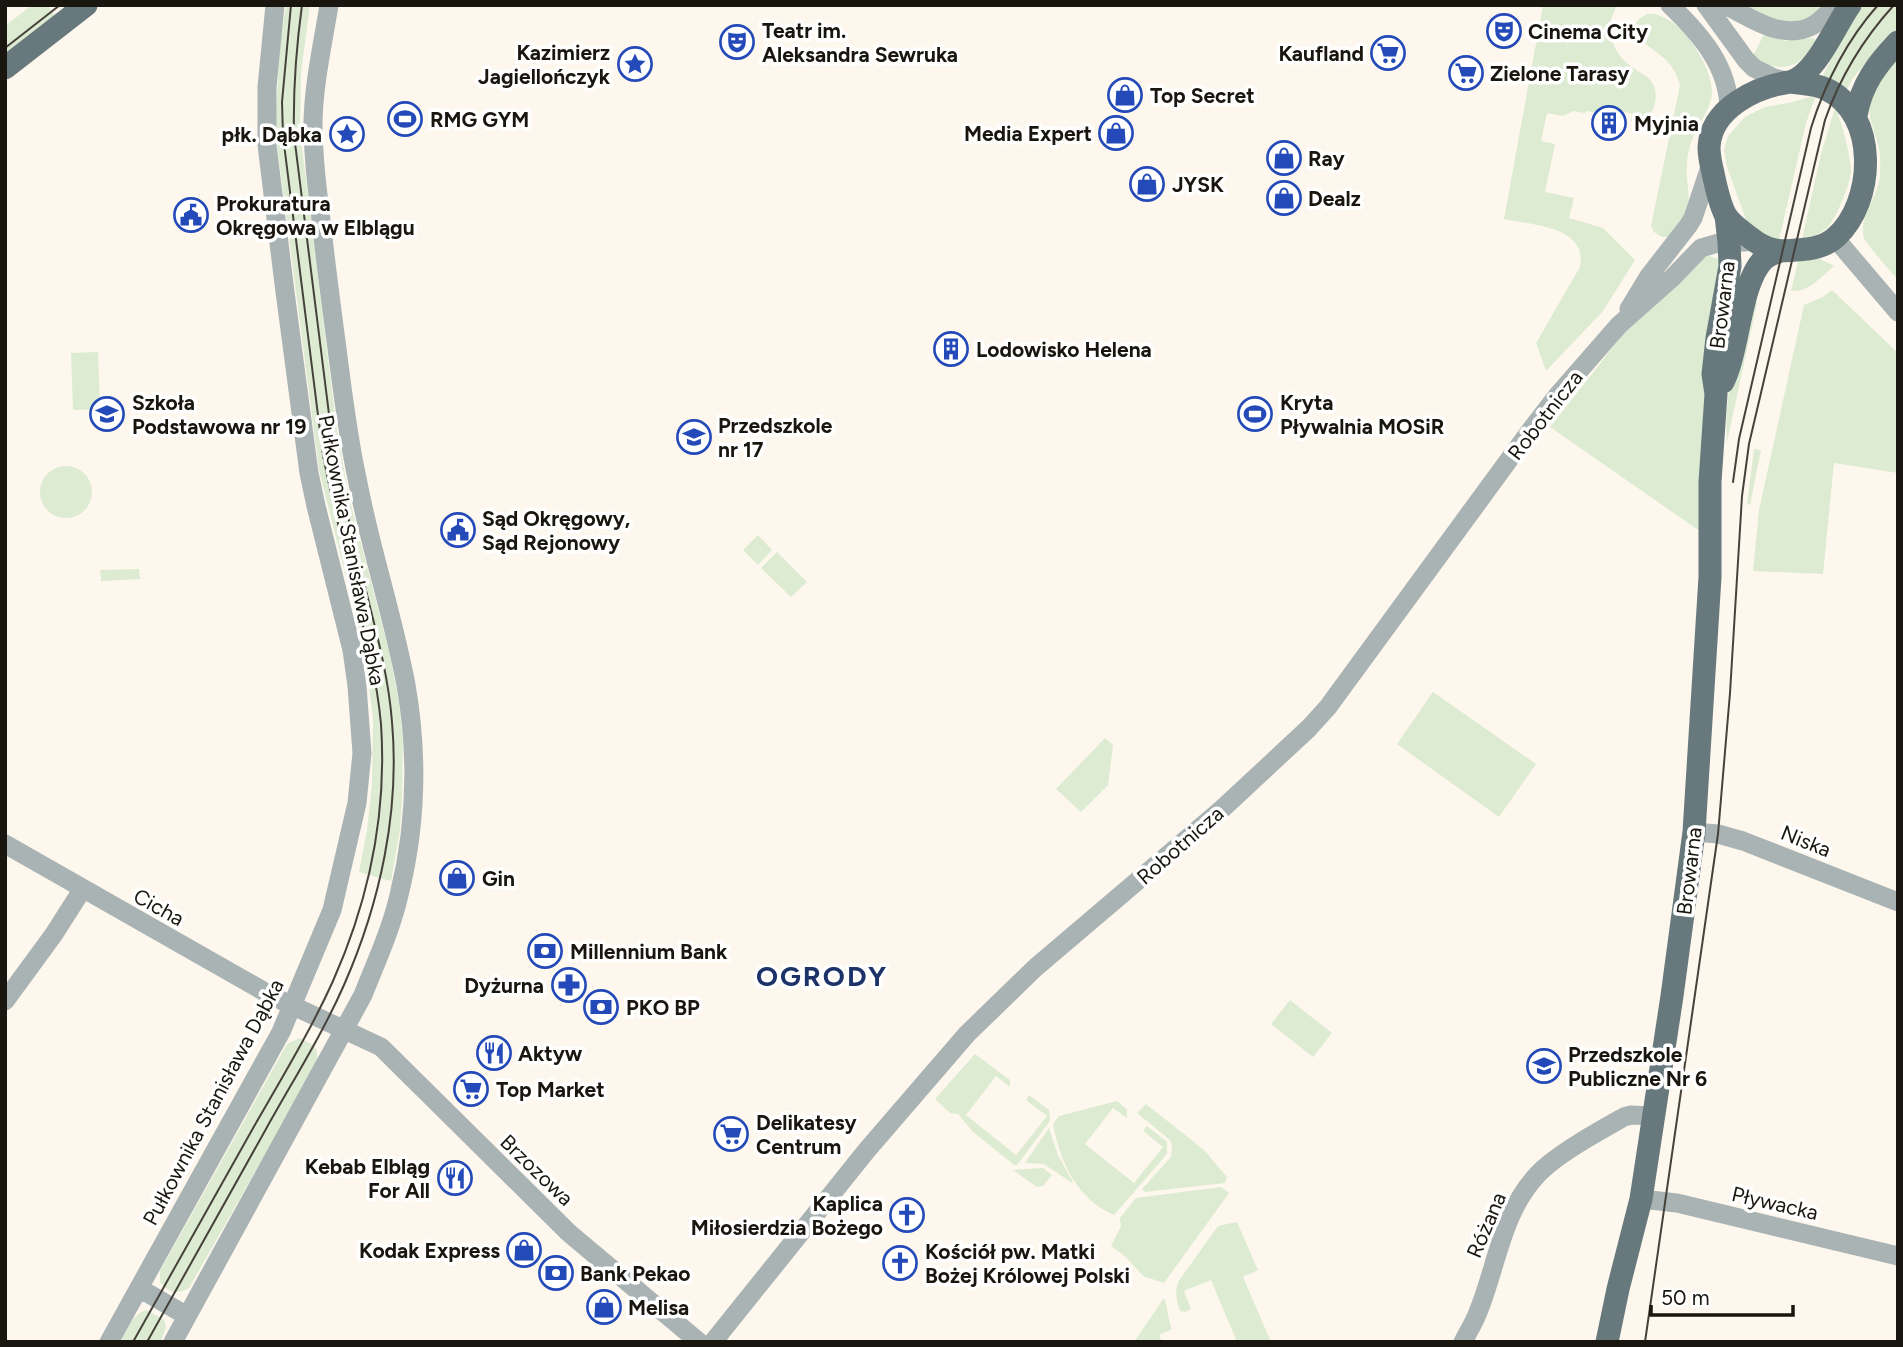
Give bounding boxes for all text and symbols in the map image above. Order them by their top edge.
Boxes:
theatre icon: Cinema City [1485,12,1523,50]
place label: Teatr im. Aleksandra Sewruka [762,18,958,67]
place label: Cinema City [1528,19,1649,44]
theatre icon: Teatr im. Aleksandra Sewruka [718,23,756,61]
supermarket icon: Kaufland [1369,34,1407,72]
place label: Kazimierz Jagiellończyk [478,40,611,89]
place label: Kaufland [1278,41,1364,66]
place icon: Kazimierz Jagiellończyk [616,45,654,83]
supermarket icon: Zielone Tarasy [1447,54,1485,92]
place label: Zielone Tarasy [1490,61,1630,86]
shop icon: Top Secret [1106,76,1144,114]
place label: Top Secret [1150,83,1255,108]
sports icon: RMG GYM [386,100,424,138]
building icon: Myjnia [1590,104,1628,142]
place label: RMG GYM [430,107,529,132]
place label: Myjnia [1634,111,1699,136]
shop icon: Media Expert [1097,114,1135,152]
place icon: płk. Dąbka [328,115,366,153]
place label: Media Expert [964,121,1092,146]
place label: płk. Dąbka [222,122,322,147]
shop icon: Ray [1265,139,1303,177]
place label: Ray [1308,146,1345,171]
shop icon: JYSK [1128,165,1166,203]
place label: JYSK [1172,172,1224,197]
shop icon: Dealz [1265,179,1303,217]
place label: Dealz [1308,186,1361,211]
place label: Prokuratura Okręgowa w Elblągu [216,191,415,240]
public building icon: Prokuratura Okręgowa w Elblągu [172,196,210,234]
street label: Browarna [1704,260,1740,350]
building icon: Lodowisko Helena [932,330,970,368]
place label: Lodowisko Helena [976,337,1152,362]
street label: Robotnicza [1502,365,1588,465]
place label: Szkoła Podstawowa nr 19 [132,390,306,439]
place label: Kryta Pływalnia MOSiR [1280,390,1444,439]
school or university icon: Szkoła Podstawowa nr 19 [88,395,126,433]
sports icon: Kryta Pływalnia MOSiR [1236,395,1274,433]
street label: Pułkownika Stanisława Dąbka [313,413,391,687]
place label: Przedszkole nr 17 [718,413,833,462]
school or university icon: Przedszkole nr 17 [675,418,713,456]
place label: Sąd Okręgowy, Sąd Rejonowy [482,506,630,555]
public building icon: Sąd Okręgowy, Sąd Rejonowy [439,511,477,549]
street label: Robotnicza [1132,801,1228,889]
street label: Niska [1777,820,1835,862]
street label: Browarna [1671,826,1707,916]
shop icon: Gin [438,859,476,897]
place label: Gin [482,866,515,891]
street label: Cicha [129,883,189,931]
bank icon: Millennium Bank [526,932,564,970]
place label: Millennium Bank [570,939,728,964]
district label: OGRODY [756,959,888,993]
pharmacy icon: Dyżurna [550,966,588,1004]
place label: Dyżurna [464,973,544,998]
street label: Pułkownika Stanisława Dąbka [137,975,289,1229]
bank icon: PKO BP [582,988,620,1026]
place label: PKO BP [626,995,700,1020]
restaurant icon: Aktyw [475,1034,513,1072]
place label: Aktyw [518,1041,583,1066]
place label: Przedszkole Publiczne Nr 6 [1568,1042,1707,1091]
school or university icon: Przedszkole Publiczne Nr 6 [1525,1047,1563,1085]
supermarket icon: Top Market [452,1070,490,1108]
place label: Top Market [496,1077,605,1102]
place label: Delikatesy Centrum [756,1110,858,1159]
supermarket icon: Delikatesy Centrum [712,1115,750,1153]
street label: Brzozowa [495,1129,579,1211]
place label: Kebab Elbląg For All [305,1154,430,1203]
restaurant icon: Kebab Elbląg For All [436,1159,474,1197]
street label: Pływacka [1729,1181,1821,1225]
street label: Różana [1461,1188,1511,1262]
place label: Kaplica Miłosierdzia Bożego [691,1191,883,1240]
church icon: Kaplica Miłosierdzia Bożego [888,1196,926,1234]
shop icon: Kodak Express [505,1231,543,1269]
place label: Kodak Express [359,1238,500,1263]
place label: Kościół pw. Matki Bożej Królowej Polski [925,1239,1130,1288]
church icon: Kościół pw. Matki Bożej Królowej Polski [881,1244,919,1282]
bank icon: Bank Pekao [537,1254,575,1292]
place label: Bank Pekao [580,1261,691,1286]
scale bar [1651,1274,1793,1318]
text: 50 m [1661,1285,1710,1310]
shop icon: Melisa [585,1288,623,1326]
place label: Melisa [628,1295,689,1320]

